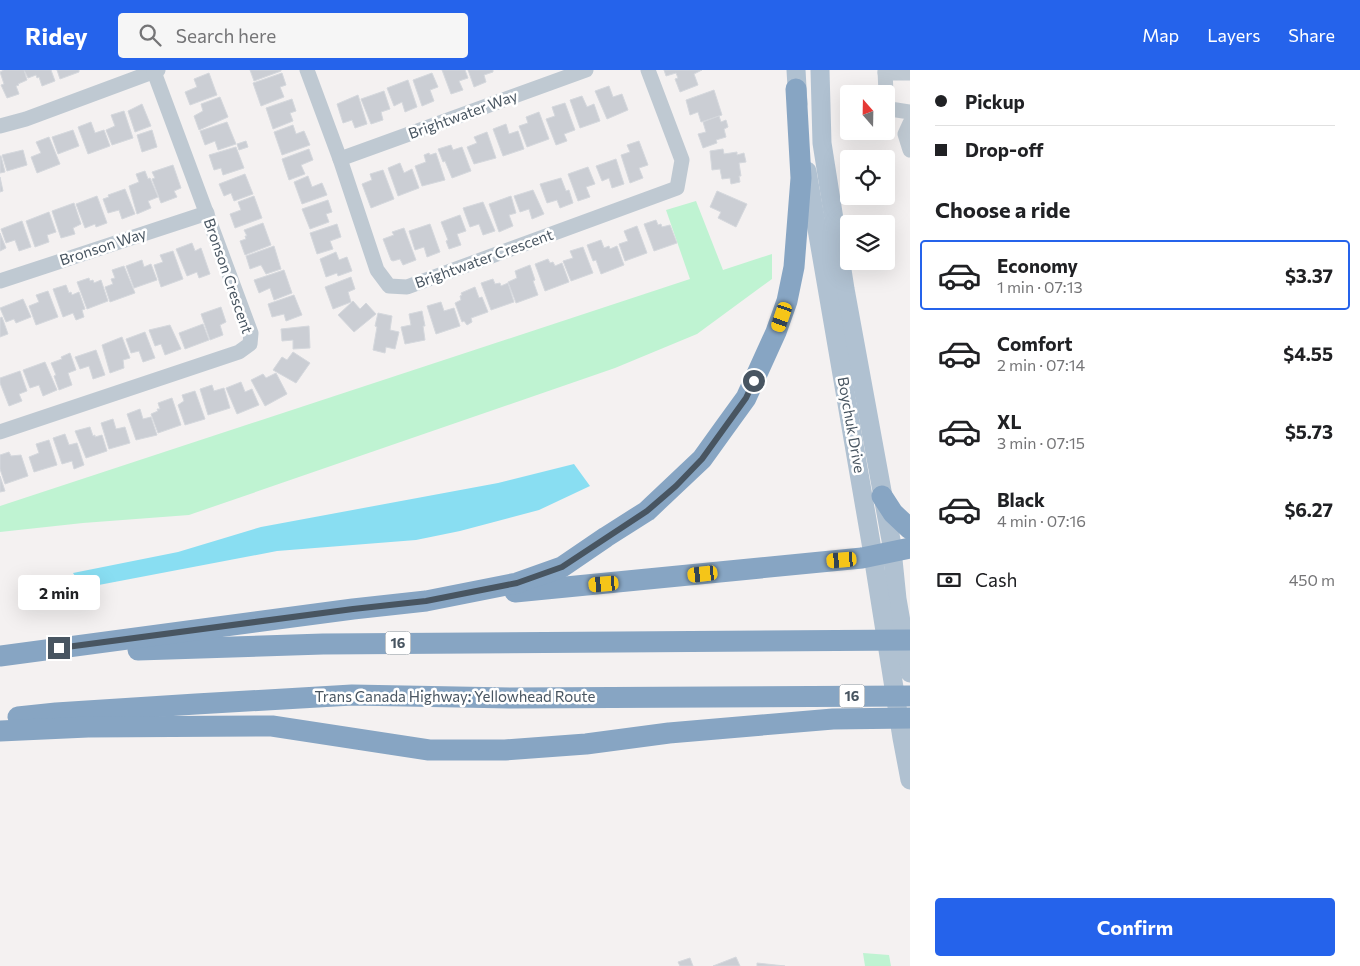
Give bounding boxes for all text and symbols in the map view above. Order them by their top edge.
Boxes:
search box [118,13,468,58]
text: Ridey [25,21,88,50]
icon: search [136,21,164,49]
text: Search here [176,24,276,47]
text: Map [1142,24,1179,46]
text: Layers [1207,24,1260,46]
text: Share [1288,24,1335,46]
north arrow [840,85,895,140]
map controls [840,85,895,270]
street label: Brightwater Way [406,86,520,142]
text: Pickup [965,90,1025,113]
text: Drop-off [965,138,1044,161]
button: locate [840,150,895,205]
text: Choose a ride [935,196,1070,223]
button: layers [840,215,895,270]
street label: Bronson Crescent [201,216,257,336]
street label: Bronson Way [57,223,149,269]
street label: Brightwater Crescent [412,225,555,291]
icon: car [937,253,982,298]
text: Economy [997,254,1078,277]
text: $3.37 [1285,264,1333,287]
text: 1 min · 07:13 [997,277,1083,296]
car [770,300,793,334]
icon: car [937,331,982,376]
text: Comfort [997,332,1073,355]
text: $4.55 [1283,342,1333,365]
text: 2 min · 07:14 [997,355,1085,374]
route start [743,370,765,392]
street label: Boychuk Drive [835,375,869,474]
icon: car [937,409,982,454]
text: XL [997,410,1022,433]
text: $5.73 [1285,420,1333,443]
text: 3 min · 07:15 [997,433,1085,452]
icon: car [937,487,982,532]
text: Black [997,488,1045,511]
text: $6.27 [1284,498,1333,521]
text: 4 min · 07:16 [997,511,1086,530]
car [826,551,857,569]
car [687,565,718,583]
icon: cash [935,566,963,594]
text: Cash [975,568,1017,591]
text: 450 m [1289,570,1335,589]
car [588,575,619,593]
callout: 2 min [18,576,100,610]
text: 2 min [39,583,79,602]
road number: 16 [386,632,410,654]
route end [48,637,70,659]
road number: 16 [840,684,864,708]
street label: Trans Canada Highway: Yellowhead Route [314,687,596,705]
button: Confirm [935,898,1335,956]

